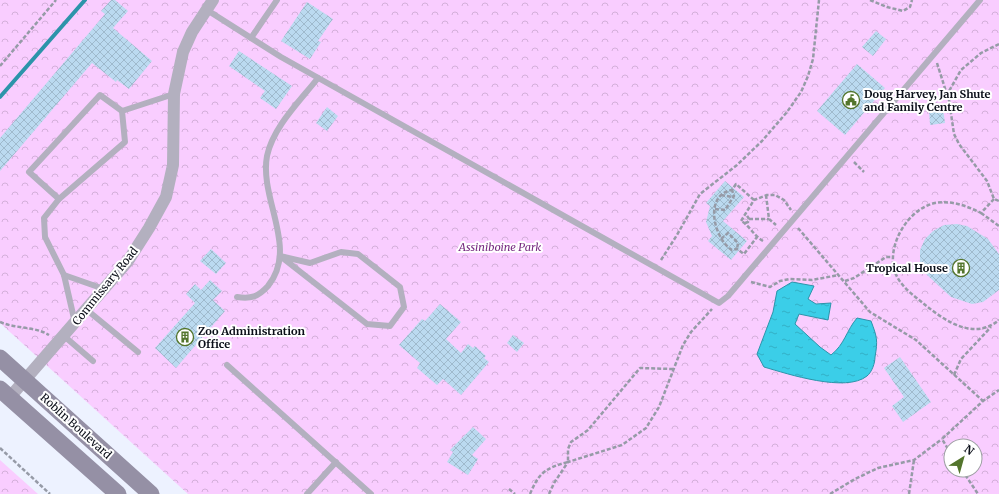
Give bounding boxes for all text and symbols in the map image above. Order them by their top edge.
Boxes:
place label: Doug Harvey, Jan Shute and Family Centre [864,87,990,114]
public building icon: Doug Harvey, Jan Shute and Family Centre [841,90,861,110]
park label: Assiniboine Park [458,240,541,254]
street label: Commissary Road [69,244,141,328]
building icon: Tropical House [951,258,971,278]
place label: Tropical House [866,261,948,275]
place label: Zoo Administration Office [198,324,306,351]
building icon: Zoo Administration Office [175,327,195,347]
street label: Roblin Boulevard [38,390,115,462]
north arrow [943,438,983,478]
text: N [961,442,977,458]

